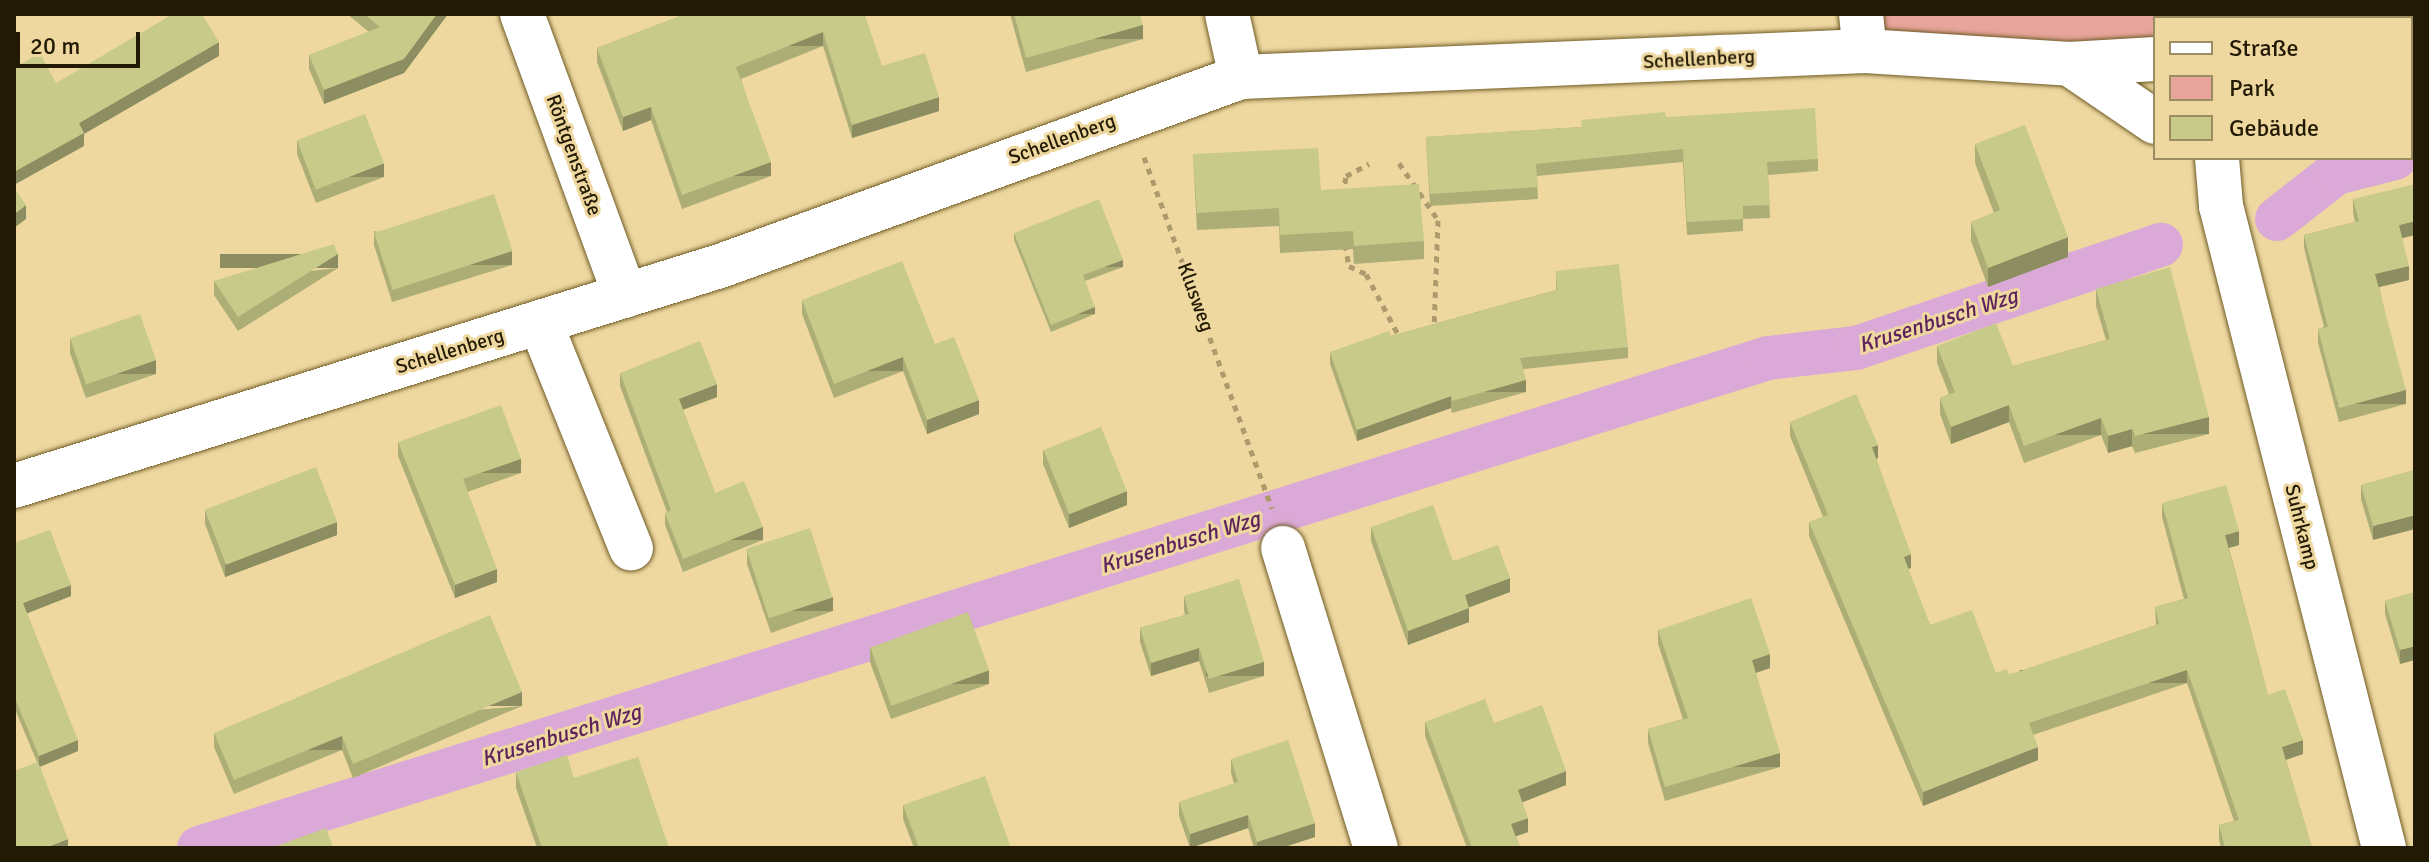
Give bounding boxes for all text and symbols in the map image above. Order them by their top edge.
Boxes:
scale bar [20,16,144,66]
legend [2153,16,2413,160]
text: 20 m [30,31,80,61]
text: Straße [2229,33,2299,63]
street label: Schellenberg [1642,44,1756,74]
text: Park [2229,73,2275,103]
street label: Röntgenstraße [541,91,607,219]
street label: Schellenberg [1005,109,1119,169]
text: Gebäude [2229,113,2319,143]
street label: Klusweg [1172,259,1220,335]
water label: Krusenbusch Wzg [1855,282,2021,358]
street label: Schellenberg [393,323,507,379]
street label: Suhrkamp [2280,482,2324,572]
water label: Krusenbusch Wzg [1097,505,1263,579]
water label: Krusenbusch Wzg [478,698,644,772]

